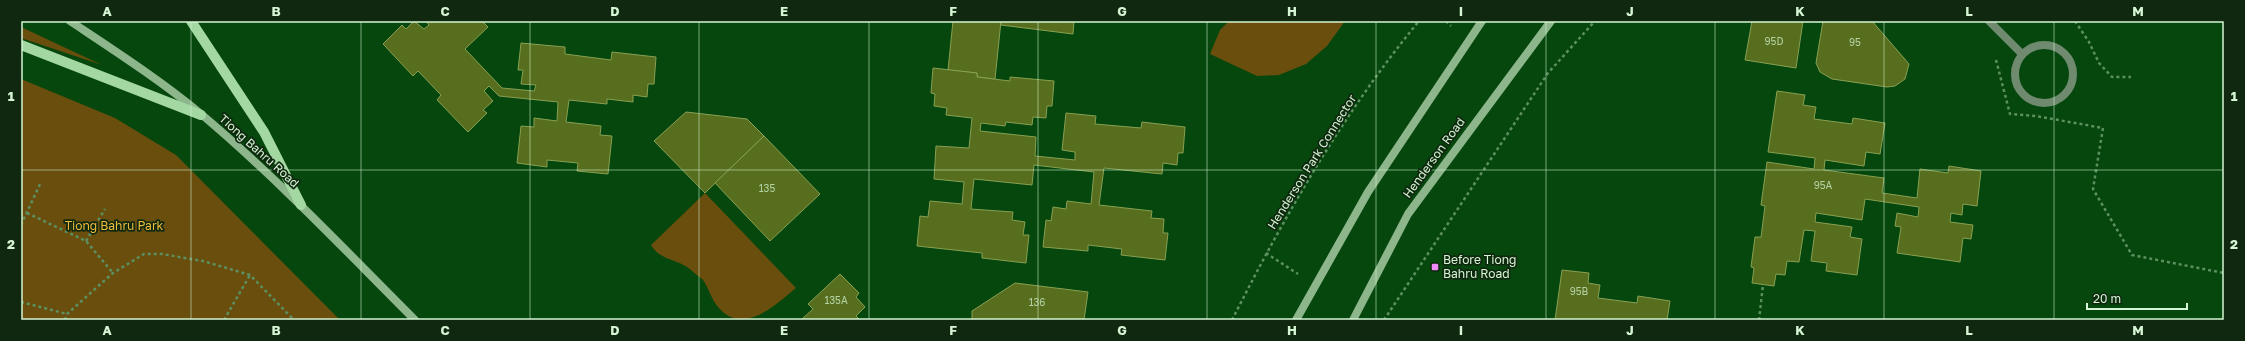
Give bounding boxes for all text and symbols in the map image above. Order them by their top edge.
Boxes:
text: A [102,3,112,19]
text: B [271,3,281,19]
text: C [440,3,450,19]
text: D [610,3,620,19]
text: E [780,3,788,19]
text: F [949,3,957,19]
text: G [1117,3,1127,19]
text: H [1287,3,1297,19]
text: I [1459,3,1463,19]
text: J [1626,3,1634,19]
text: K [1795,3,1805,19]
text: L [1965,3,1973,19]
text: M [2132,3,2144,19]
house number: 95D [1765,35,1783,47]
house number: 95 [1849,36,1861,48]
text: 1 [8,88,15,104]
text: 1 [2231,88,2238,104]
street label: Henderson Park Connector [1264,91,1359,232]
street label: Tiong Bahru Road [216,111,302,190]
street label: Henderson Road [1399,115,1468,201]
house number: 95A [1814,179,1833,191]
house number: 135 [759,182,775,194]
park label: Tiong Bahru Park [65,218,164,233]
text: 2 [7,236,15,252]
text: 2 [2230,236,2238,252]
place label: Before Tiong Bahru Road [1443,252,1516,281]
marker: Before Tiong Bahru Road [1430,262,1440,272]
house number: 95B [1570,285,1589,297]
scale bar [2087,285,2187,311]
text: 20 m [2093,291,2121,306]
house number: 135A [824,294,848,306]
house number: 136 [1029,296,1045,308]
text: A [102,322,112,338]
text: B [271,322,281,338]
text: C [440,322,450,338]
text: D [610,322,620,338]
text: E [780,322,788,338]
text: F [949,322,957,338]
text: G [1117,322,1127,338]
text: H [1287,322,1297,338]
text: I [1459,322,1463,338]
text: J [1626,322,1634,338]
text: K [1795,322,1805,338]
text: L [1965,322,1973,338]
text: M [2132,322,2144,338]

